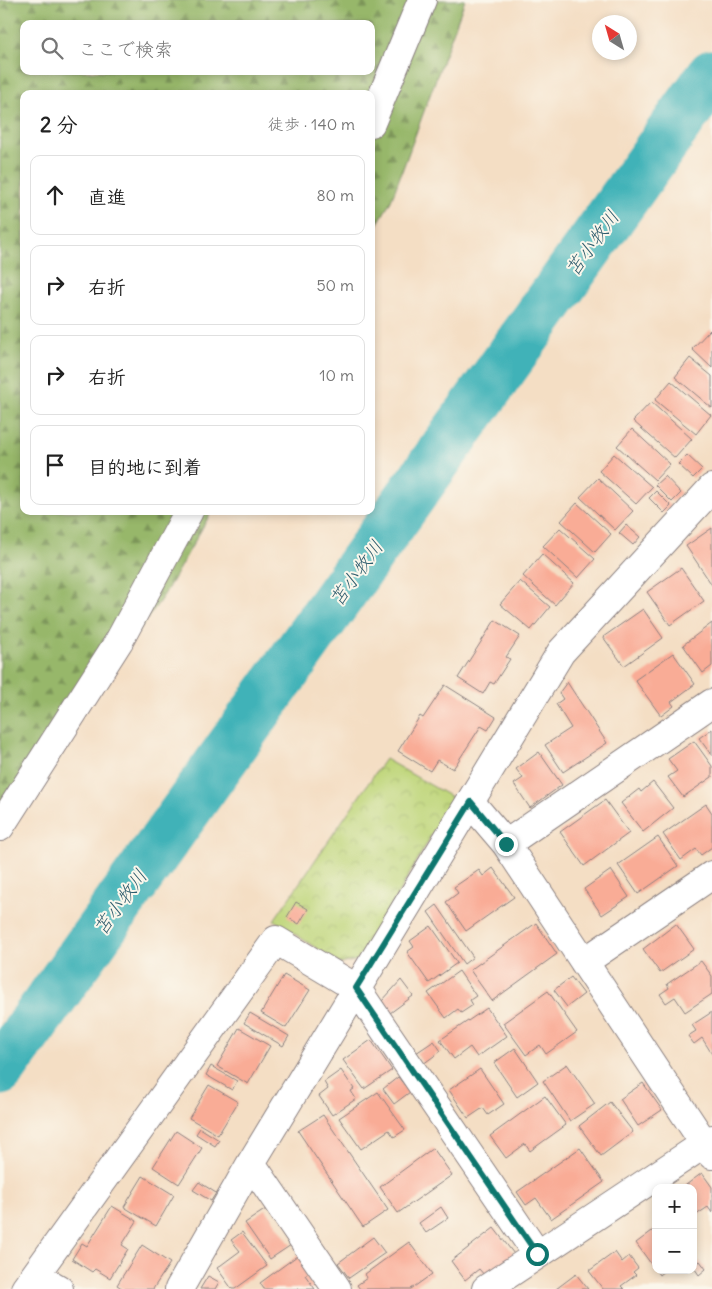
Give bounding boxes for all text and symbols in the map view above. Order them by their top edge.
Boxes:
north arrow [592,15,637,60]
search box [20,20,375,75]
icon: search [38,34,66,62]
text: ここで検索 [78,37,173,61]
text: 2 分 [40,111,78,138]
text: 徒歩 · 140 m [268,114,355,134]
icon: ahead [41,181,69,209]
text: 直進 [88,185,126,209]
text: 80 m [316,185,354,205]
water label: 苫小牧川 [560,205,624,281]
icon: right [41,271,69,299]
text: 右折 [88,275,126,299]
text: 50 m [316,275,354,295]
icon: right [41,361,69,389]
text: 右折 [88,365,126,389]
text: 10 m [319,365,354,385]
icon: arrive [41,451,69,479]
text: 目的地に到着 [88,455,202,479]
water label: 苫小牧川 [324,535,388,611]
route end [495,833,518,856]
water label: 苫小牧川 [88,864,152,940]
map controls [652,1184,697,1274]
button: + [652,1184,697,1229]
button: − [652,1229,697,1274]
route start [526,1243,549,1266]

